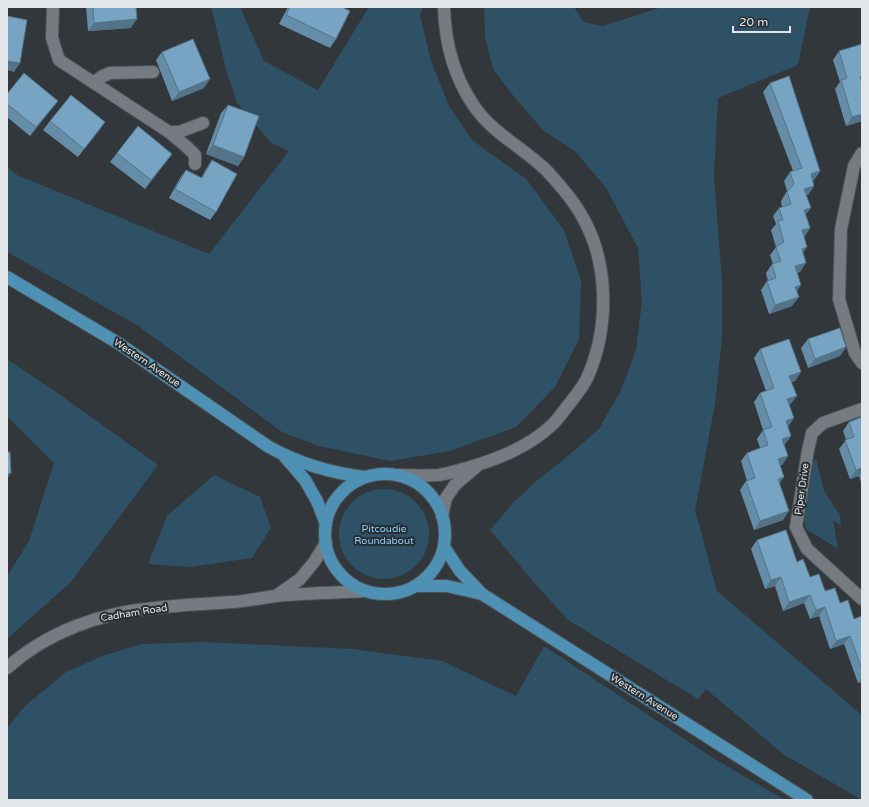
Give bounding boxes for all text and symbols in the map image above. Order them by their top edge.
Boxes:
scale bar [733,8,790,34]
text: 20 m [739,15,768,29]
street label: Western Avenue [111,336,183,390]
street label: Piper Drive [792,462,812,516]
park label: Pitcoudie Roundabout [354,523,414,547]
street label: Cadham Road [100,602,168,624]
street label: Western Avenue [608,671,680,723]

